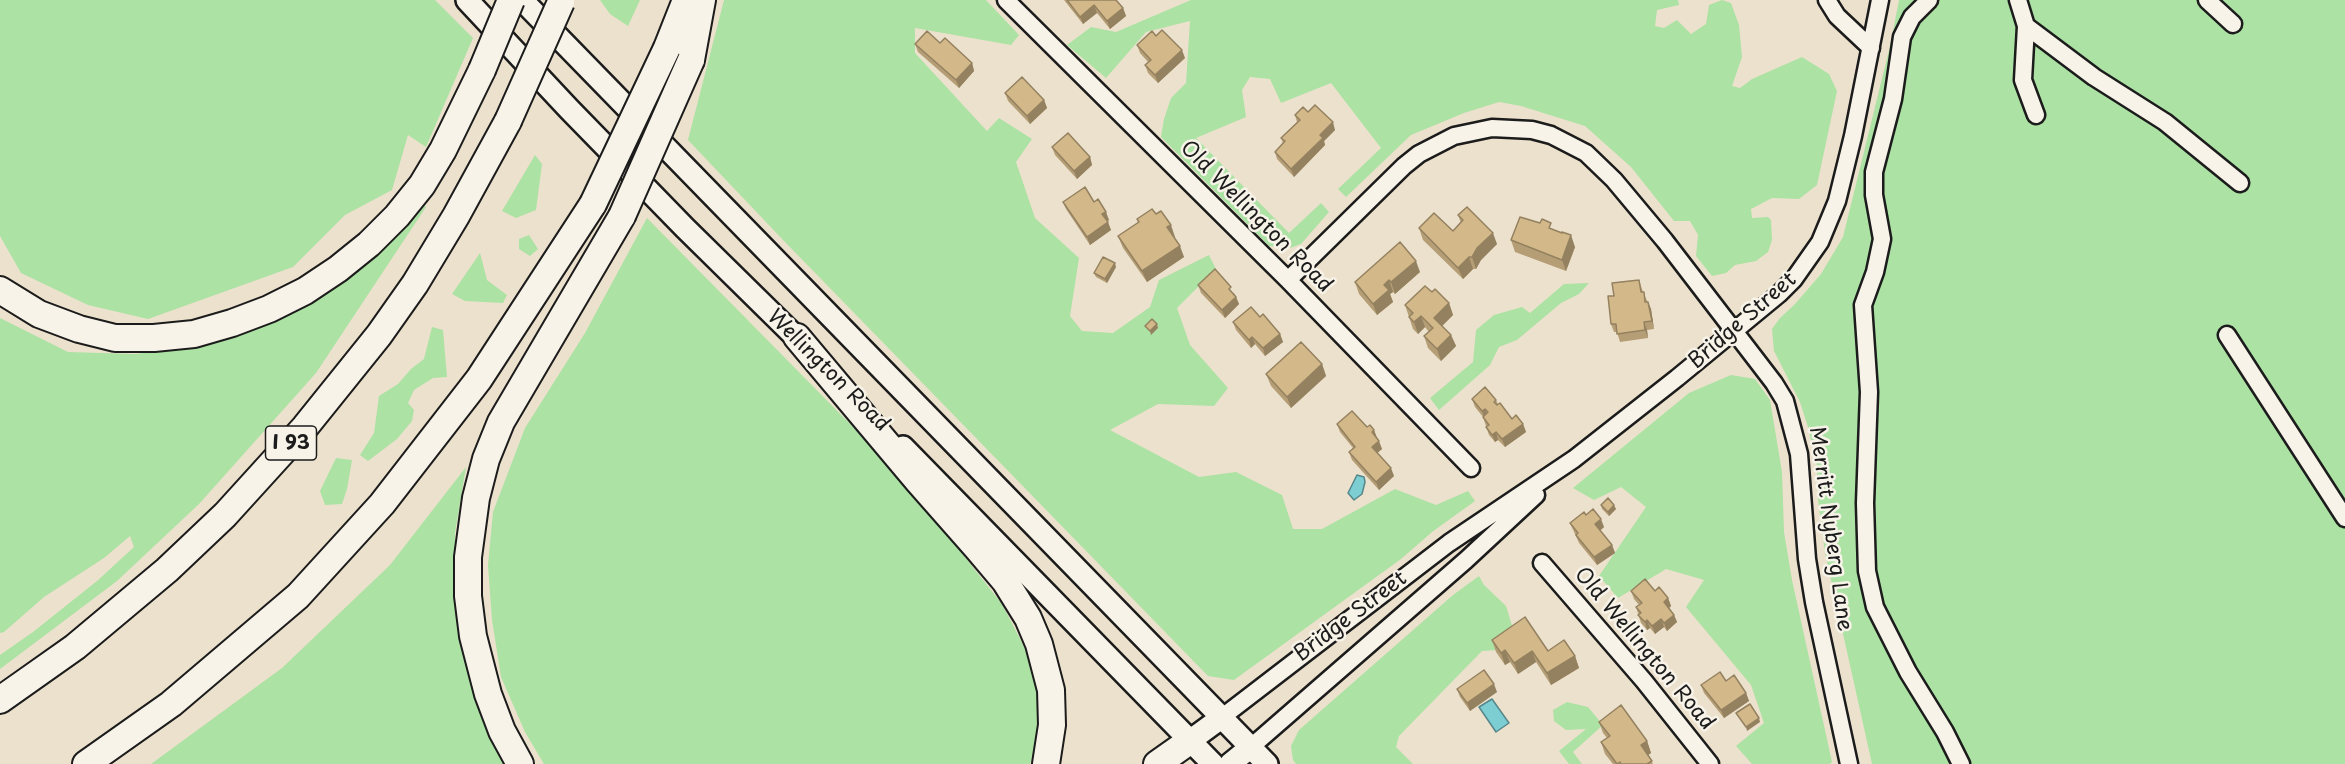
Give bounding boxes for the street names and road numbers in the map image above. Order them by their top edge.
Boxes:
street label: Old Wellington Road [1175,136,1337,298]
street label: Bridge Street [1684,267,1802,375]
street label: Wellington Road [762,305,894,437]
street label: Merritt Nyberg Lane [1803,425,1857,633]
road number: I 93 [266,426,316,460]
street label: Old Wellington Road [1569,563,1719,735]
street label: Bridge Street [1290,567,1412,667]

